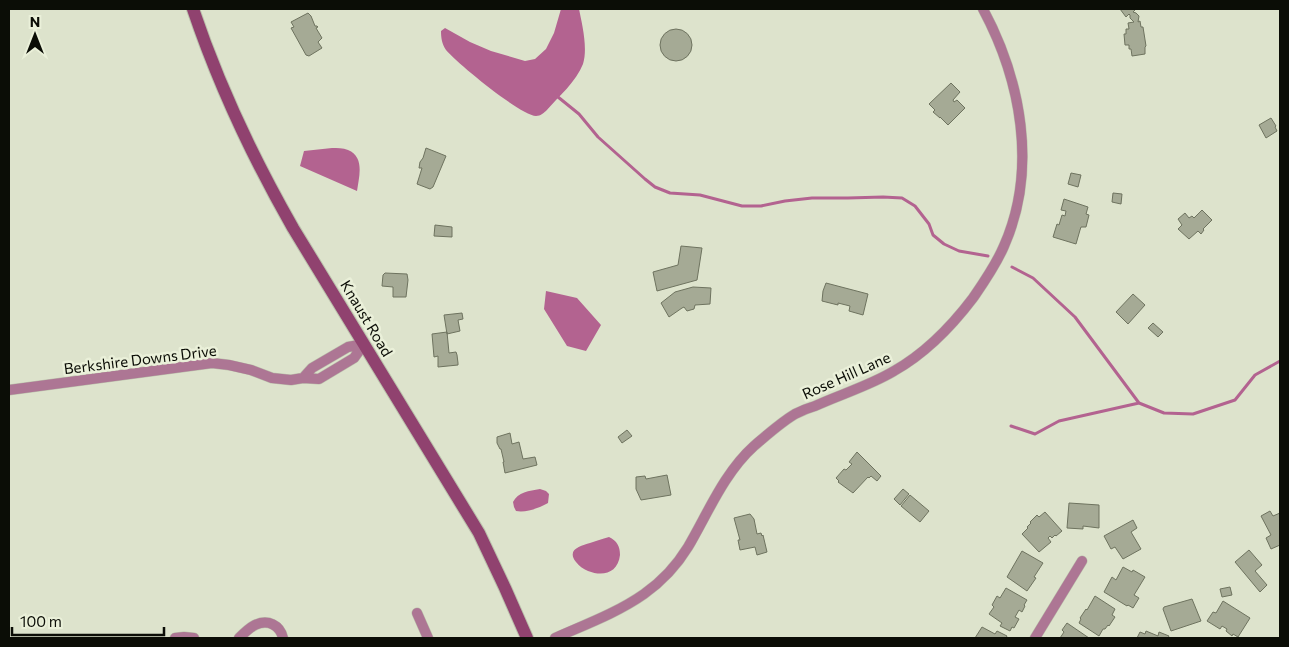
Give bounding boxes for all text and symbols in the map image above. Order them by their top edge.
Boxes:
north arrow [10,10,60,60]
text: N [30,13,40,30]
street label: Knaust Road [337,277,397,359]
street label: Berkshire Downs Drive [63,341,218,377]
street label: Rose Hill Lane [799,348,893,402]
scale bar [12,604,165,636]
text: 100 m [20,612,62,630]

